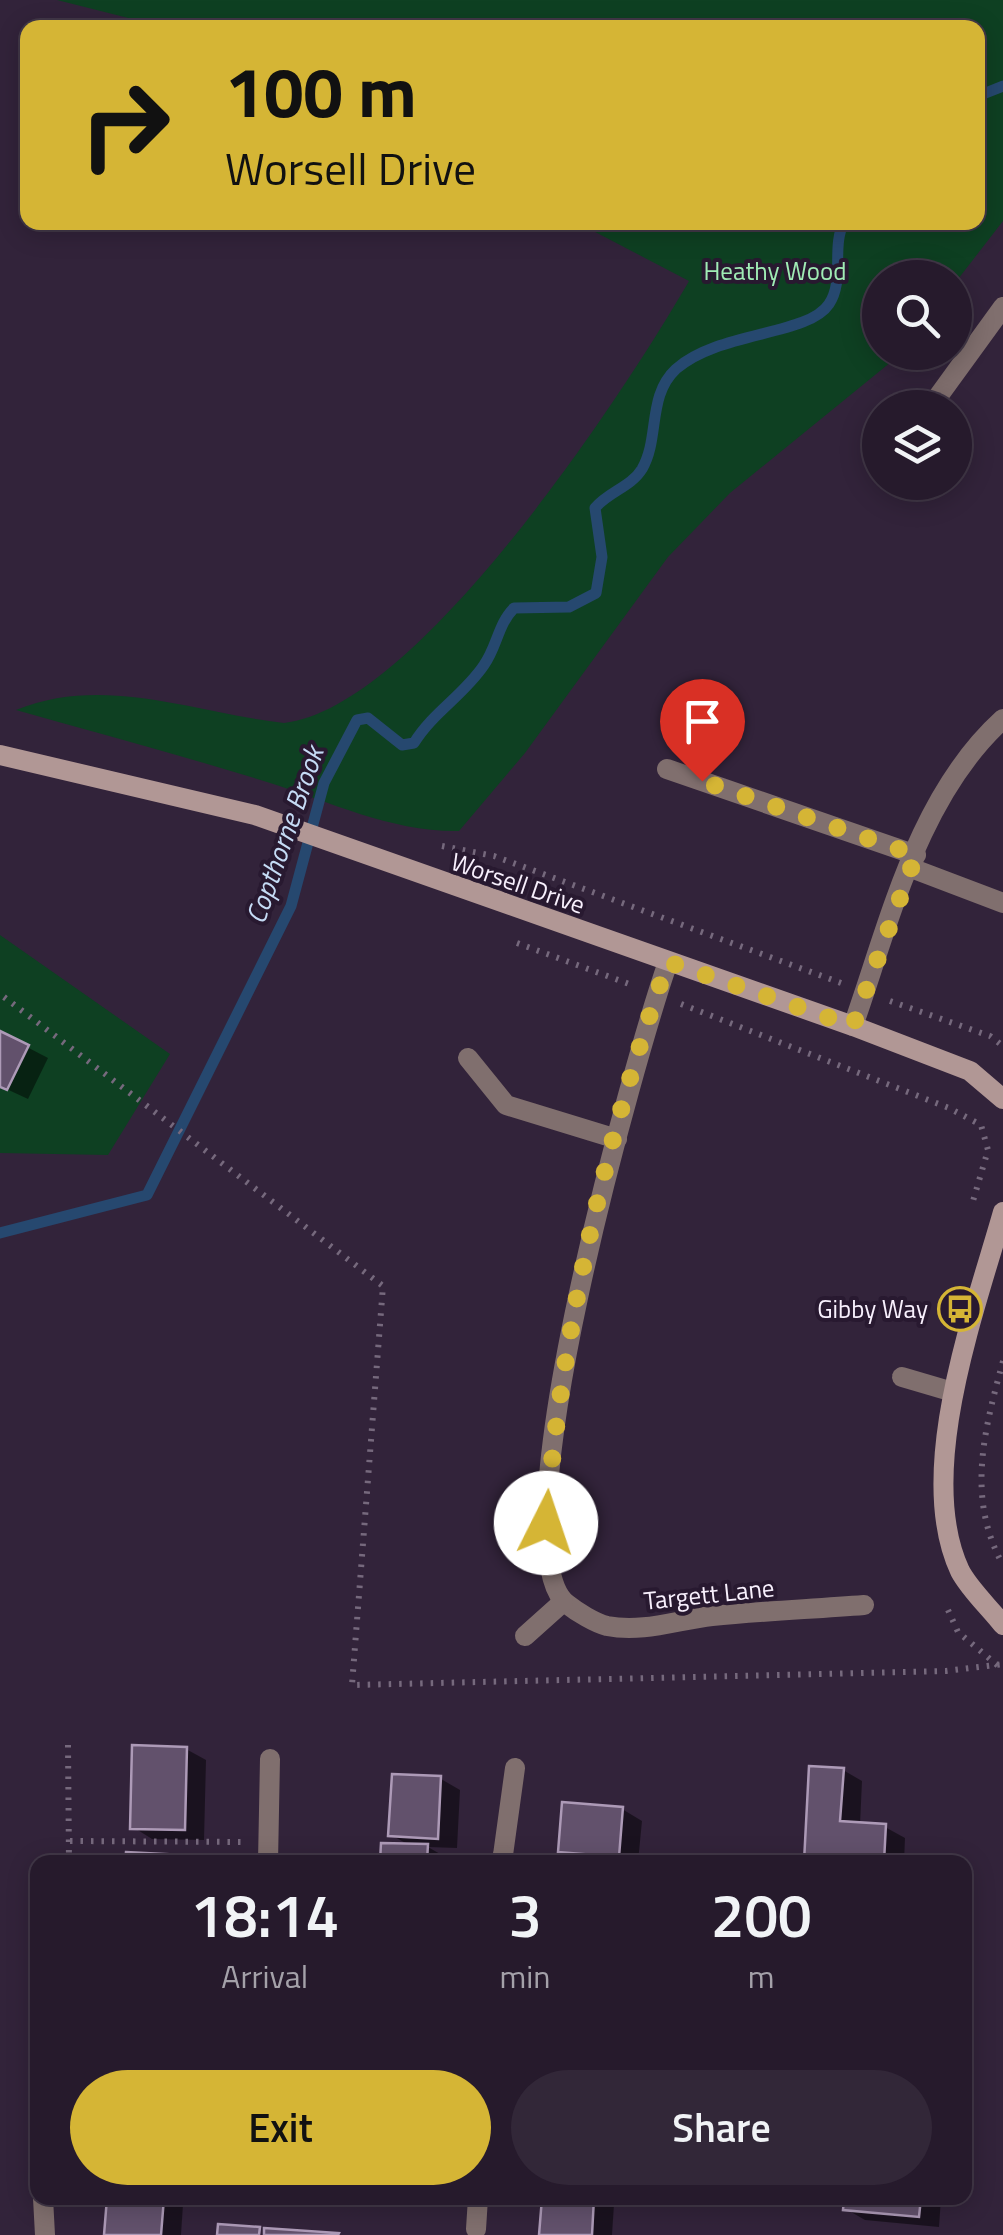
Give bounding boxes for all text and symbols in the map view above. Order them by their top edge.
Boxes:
text: 100 m [225,38,417,144]
icon: right [60,60,190,190]
text: Worsell Drive [225,134,476,202]
park label: Heathy Wood [704,252,846,290]
map controls [862,260,972,500]
button: search [862,260,972,370]
button: layers [862,390,972,500]
pin [660,679,745,782]
icon: arrive [675,694,730,749]
water label: Copthorne Brook [234,737,336,929]
street label: Worsell Drive [446,842,590,924]
bus stop icon: Gibby Way [937,1286,983,1332]
place label: Gibby Way [817,1290,928,1328]
position arrow [494,1471,598,1575]
street label: Targett Lane [642,1568,776,1620]
text: 18:14 [190,1869,339,1960]
text: 3 [508,1869,542,1960]
text: 200 [711,1869,812,1960]
text: Arrival [221,1952,308,2000]
text: min [499,1952,550,2000]
text: m [748,1952,775,2000]
button: Exit [70,2070,491,2185]
button: Share [511,2070,932,2185]

